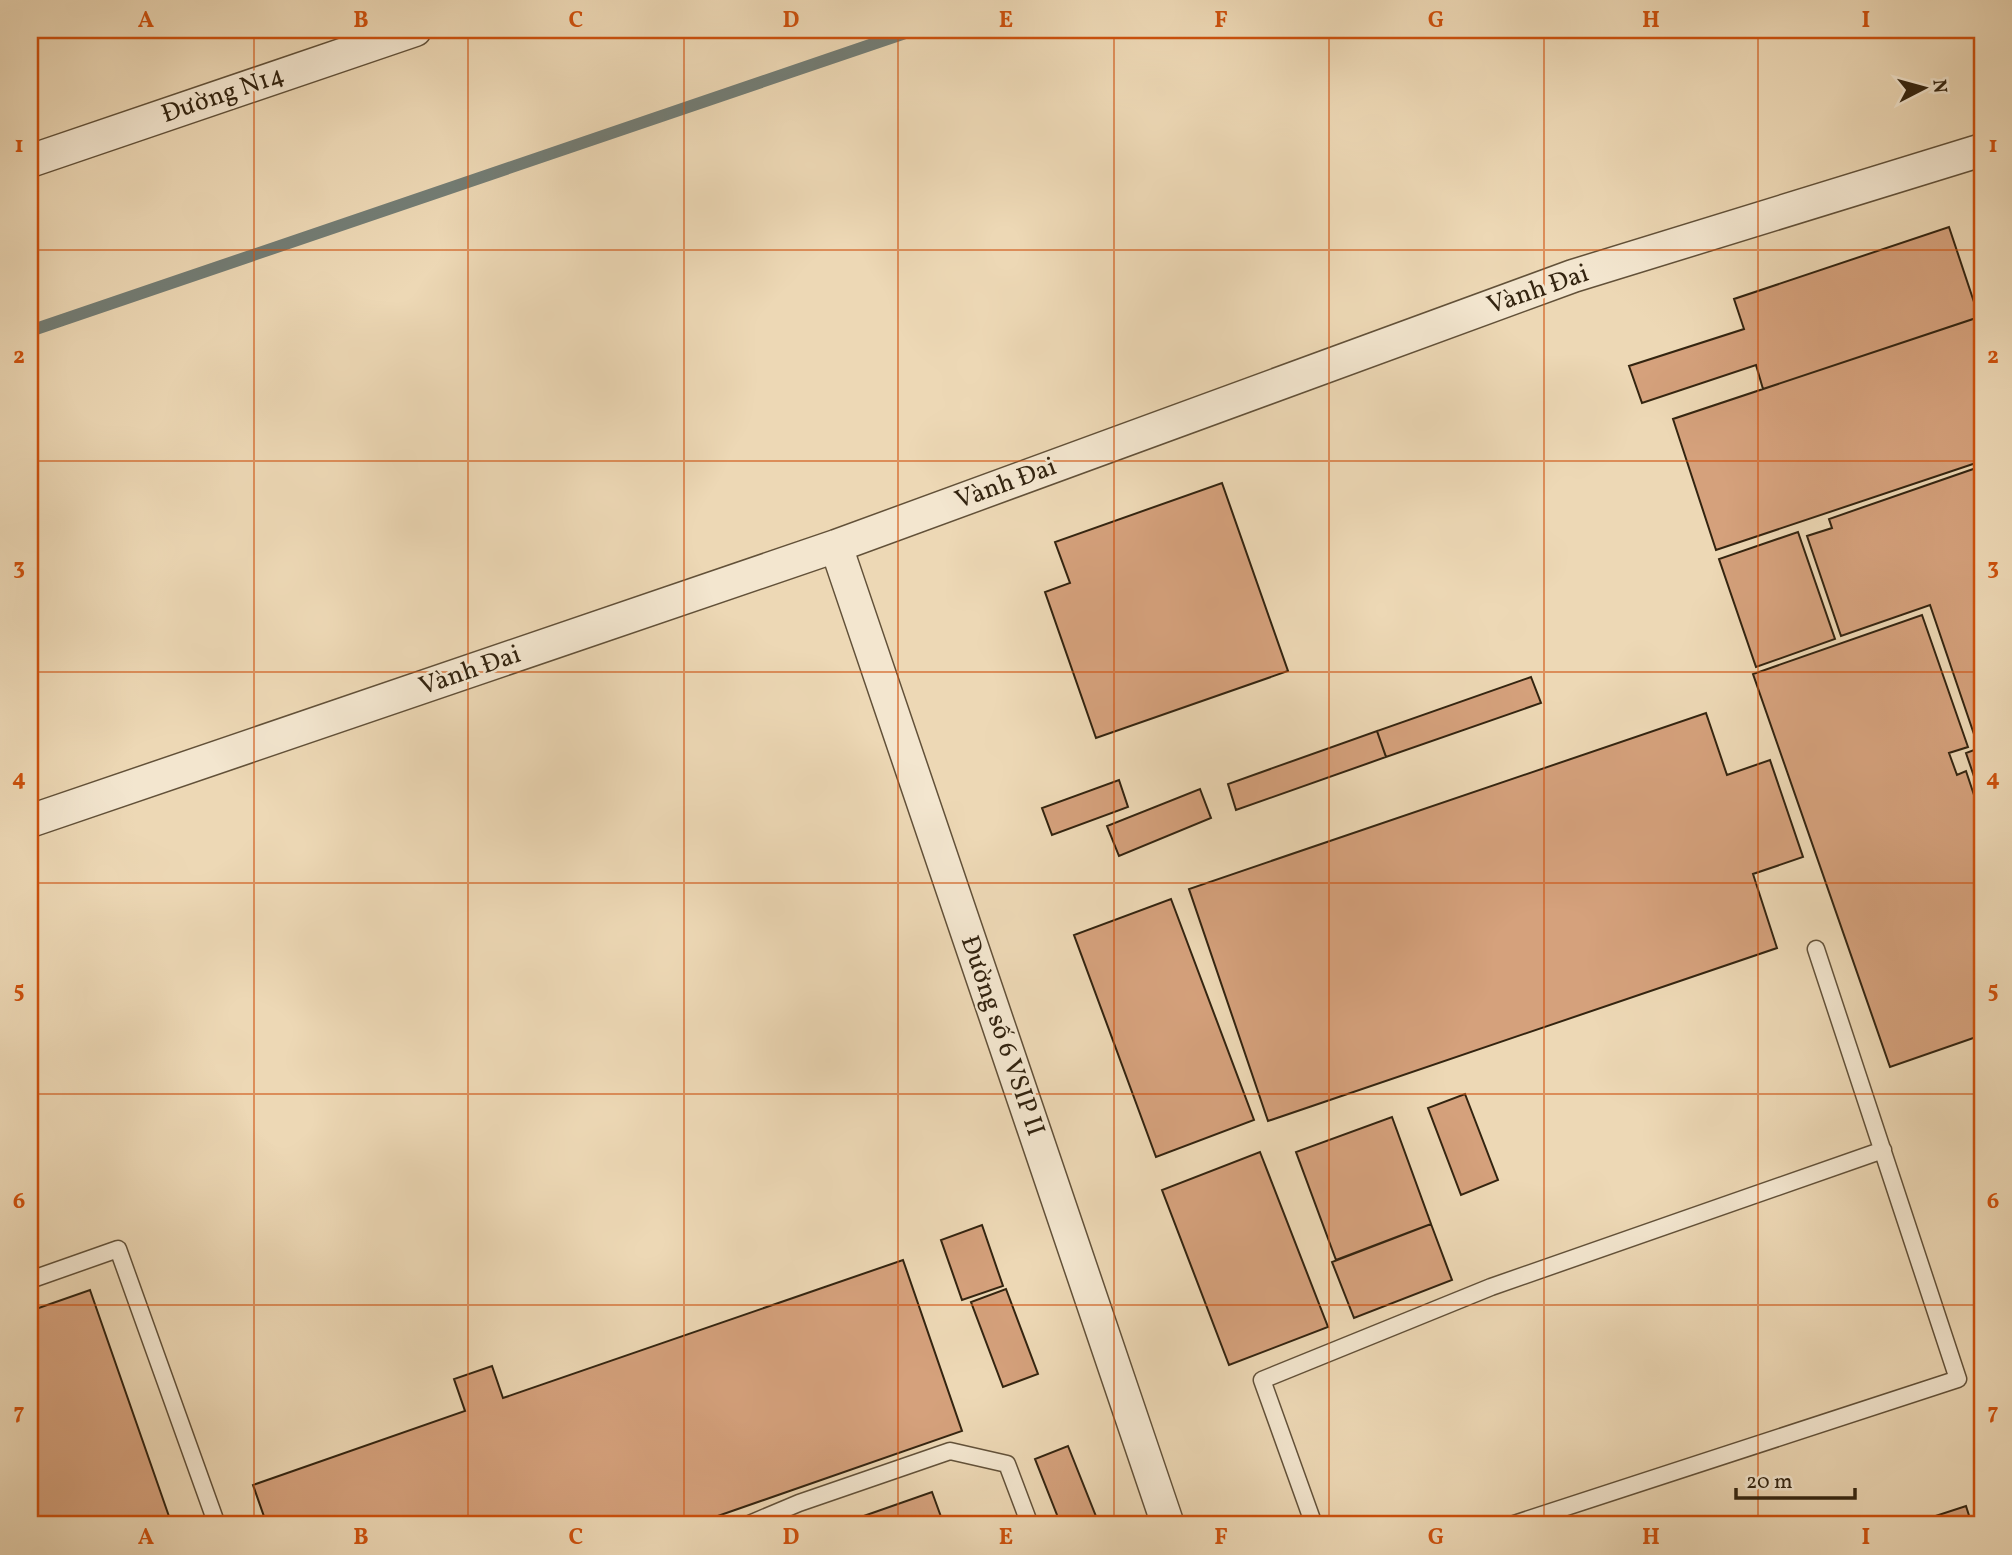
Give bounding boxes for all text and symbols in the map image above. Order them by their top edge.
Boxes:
text: A [138,5,154,37]
text: B [353,5,369,37]
text: C [569,5,583,37]
text: D [783,5,800,37]
text: E [999,5,1013,37]
text: F [1214,5,1228,37]
text: G [1428,5,1444,37]
text: H [1642,5,1660,37]
text: I [1862,5,1870,37]
north arrow [1890,52,1960,122]
street label: Đường N14 [157,57,289,133]
text: N [1925,78,1953,95]
text: 1 [14,130,24,162]
text: 1 [1988,130,1998,162]
street label: Vành Đai [1482,256,1594,324]
text: 2 [13,341,25,373]
text: 2 [1987,341,1999,373]
street label: Vành Đai [950,449,1062,519]
text: 3 [13,552,25,584]
text: 3 [1987,552,1999,584]
street label: Vành Đai [414,637,526,705]
text: 4 [12,763,26,795]
text: 4 [1986,763,2000,795]
street label: Đường số 6 VSIP II [951,931,1053,1141]
text: 5 [13,975,25,1007]
text: 5 [1987,975,1999,1007]
text: 6 [13,1186,25,1218]
text: 6 [1987,1186,1999,1218]
text: 7 [14,1397,25,1429]
text: 7 [1988,1397,1999,1429]
scale bar [1736,1457,1854,1501]
text: 20 m [1746,1468,1792,1497]
text: A [138,1522,154,1554]
text: B [353,1522,369,1554]
text: C [569,1522,583,1554]
text: D [783,1522,800,1554]
text: E [999,1522,1013,1554]
text: F [1214,1522,1228,1554]
text: G [1428,1522,1444,1554]
text: H [1642,1522,1660,1554]
text: I [1862,1522,1870,1554]

